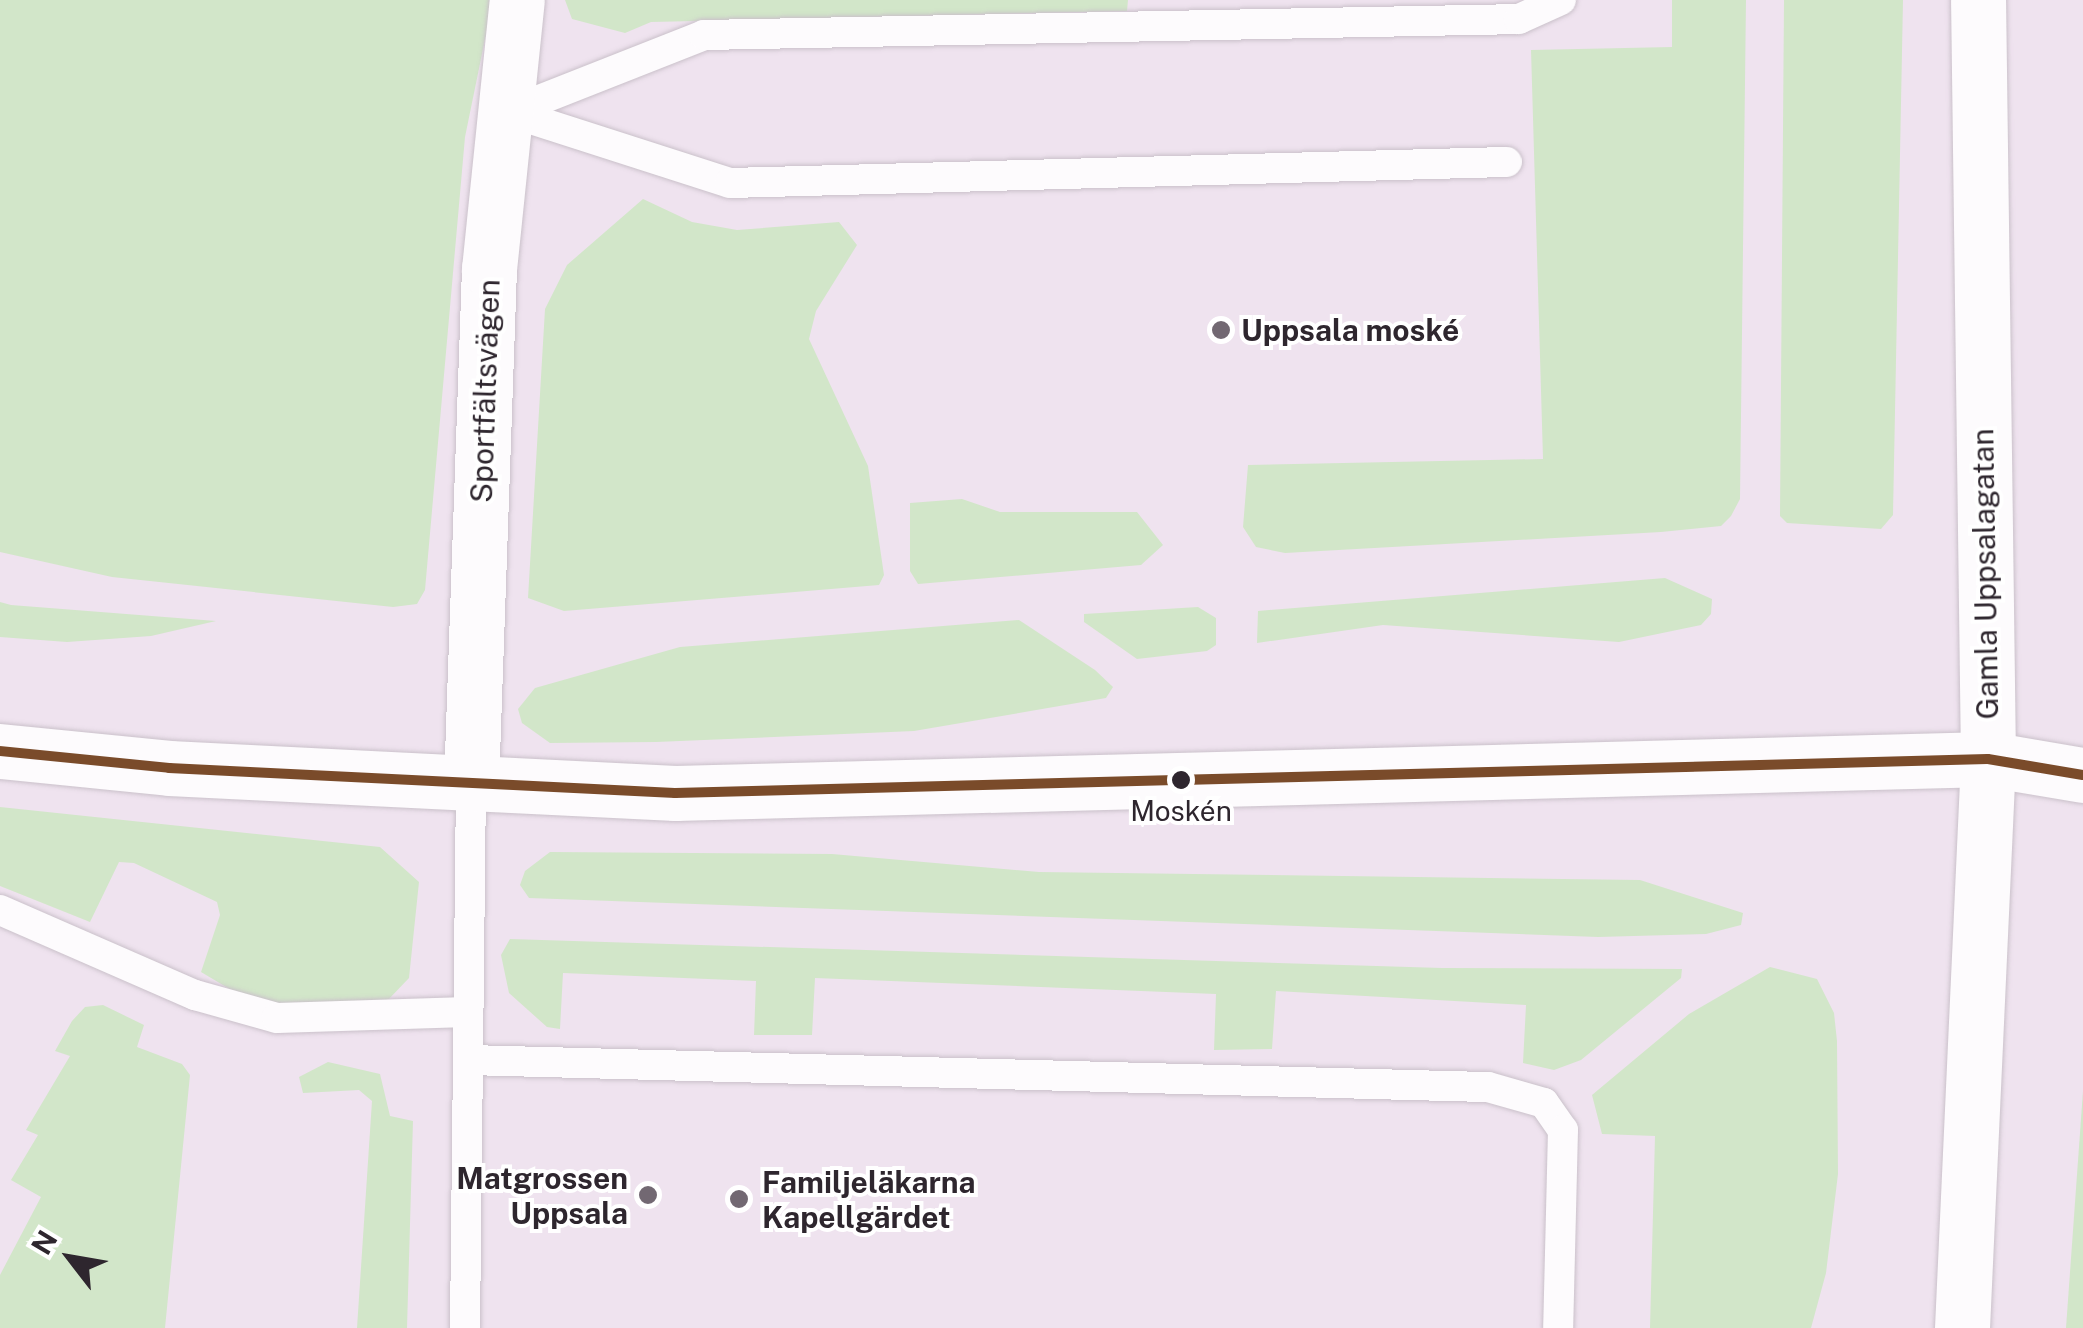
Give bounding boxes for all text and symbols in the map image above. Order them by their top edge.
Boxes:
street label: Sportfältsvägen [463,279,507,503]
place label: Uppsala moské [1241,312,1459,348]
marker: Uppsala moské [1210,319,1232,341]
street label: Gamla Uppsalagatan [1964,428,2006,720]
marker: Moskén [1171,770,1191,790]
place label: Moskén [1130,794,1232,828]
place label: Matgrossen Uppsala [456,1160,628,1230]
place label: Familjeläkarna Kapellgärdet [762,1164,976,1234]
marker: Matgrossen Uppsala [637,1184,659,1206]
marker: Familjeläkarna Kapellgärdet [726,1186,752,1212]
north arrow [20,1208,120,1308]
text: N [24,1224,64,1260]

